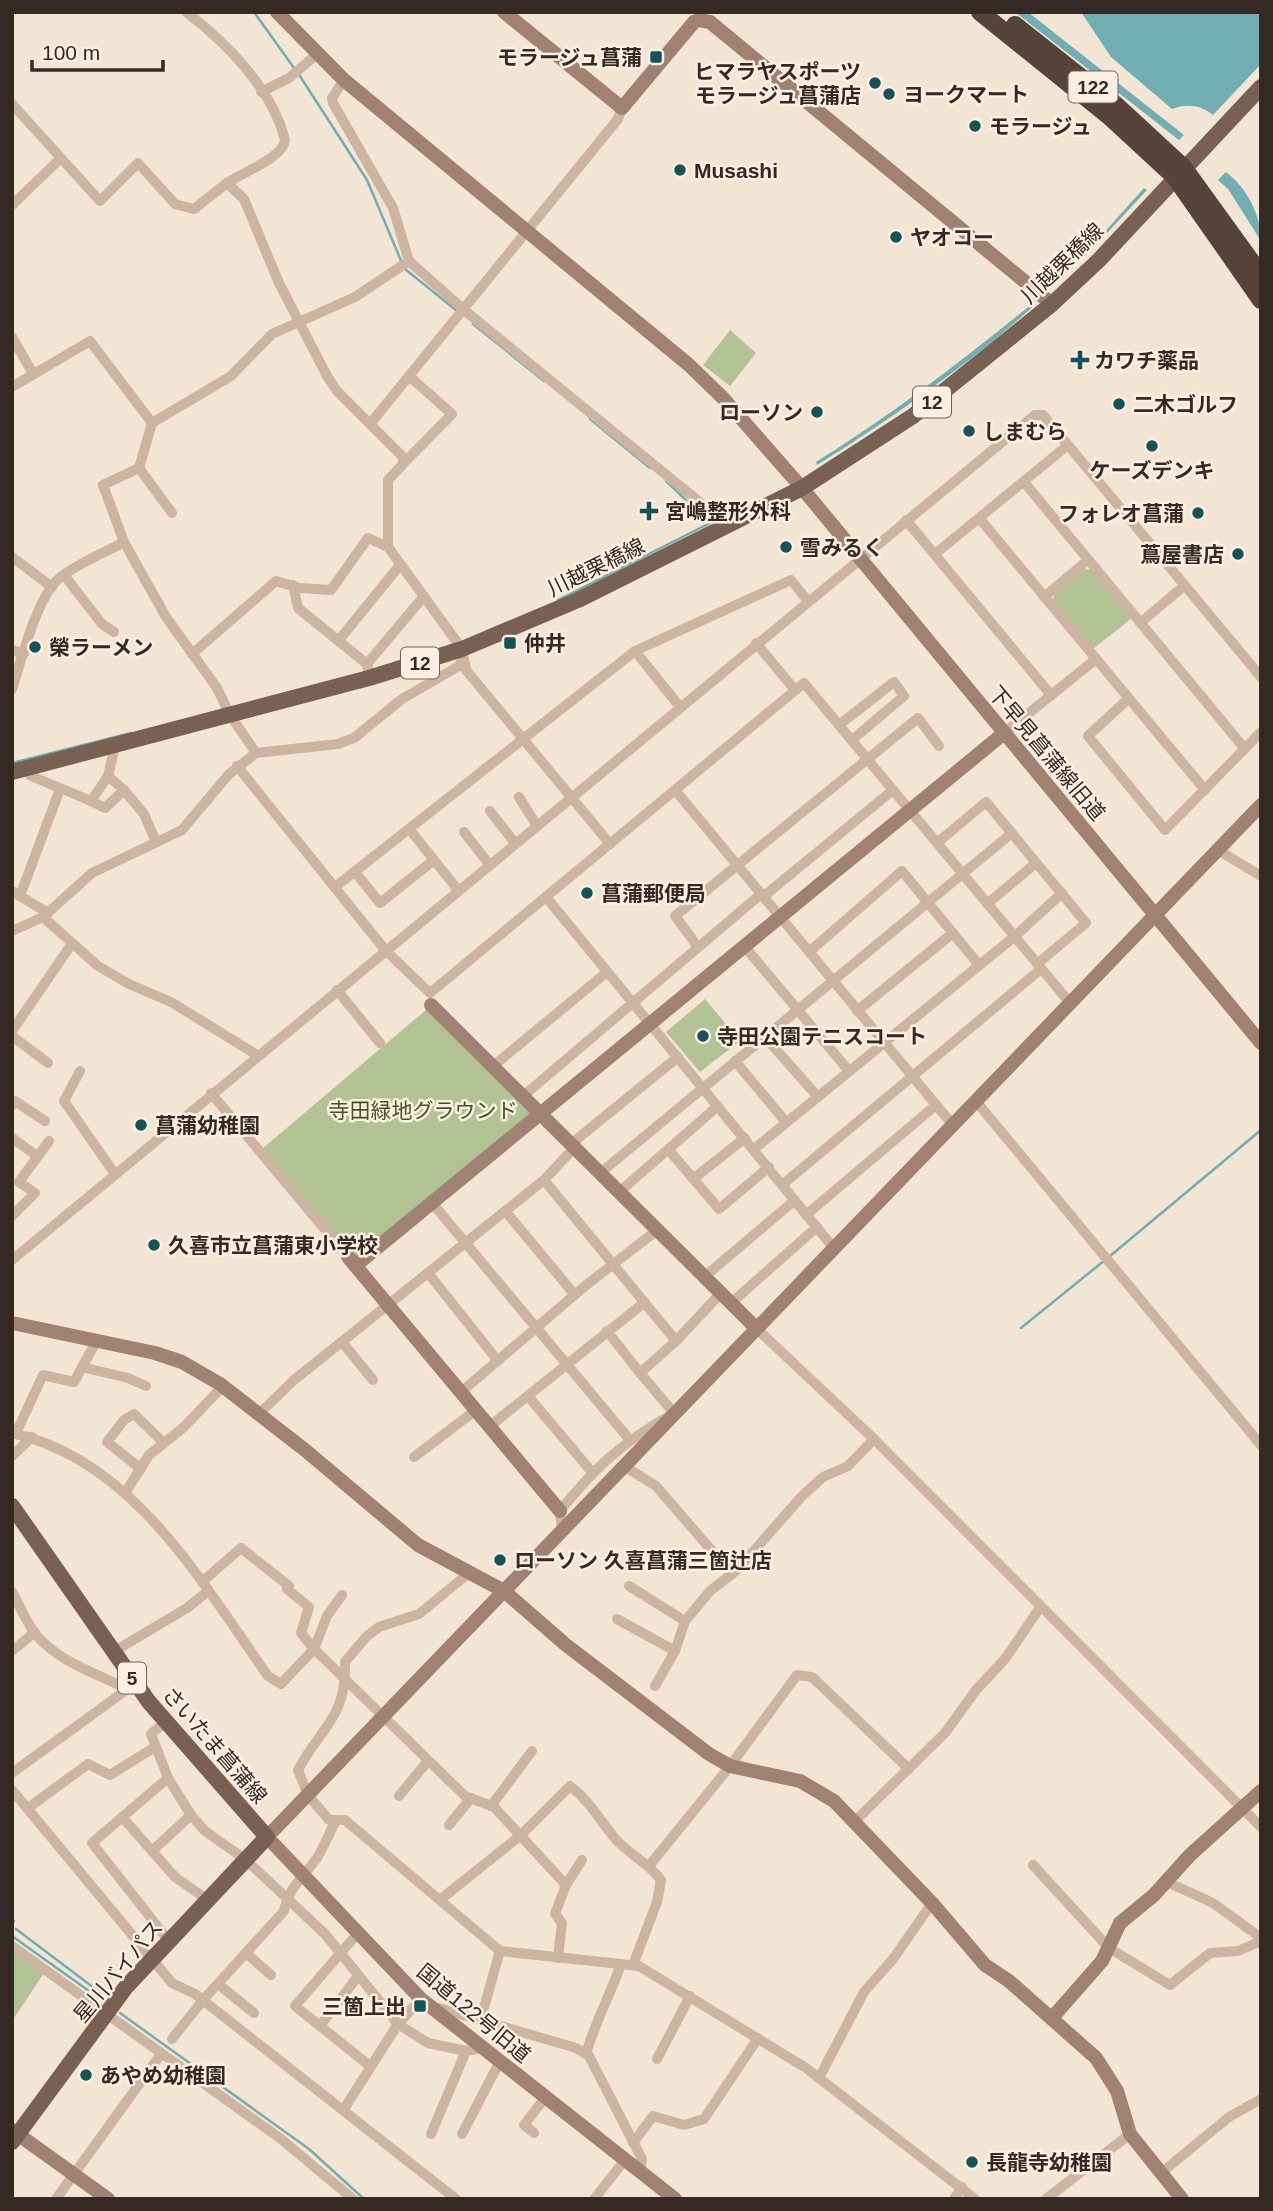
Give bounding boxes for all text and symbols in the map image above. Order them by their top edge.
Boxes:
scale bar [32,28,163,72]
text: 100 m [42,41,100,64]
place label: モラージュ菖蒲 [497,46,642,69]
marker: モラージュ菖蒲 [648,49,664,65]
place label: ヒマラヤスポーツ モラージュ菖蒲店 [693,60,861,107]
road number: 122 [1068,72,1118,102]
marker: ヒマラヤスポーツ モラージュ菖蒲店 [867,75,883,91]
place label: ヨークマート [903,83,1029,106]
marker: ヨークマート [881,86,897,102]
place label: モラージュ [989,115,1092,138]
marker: モラージュ [967,118,983,134]
place label: Musashi [694,159,778,182]
marker: Musashi [672,162,688,178]
street label: 川越栗橋線 [1016,218,1108,308]
place label: ヤオコー [910,226,994,249]
marker: ヤオコー [888,229,904,245]
place label: カワチ薬品 [1094,349,1199,372]
marker: カワチ薬品 [1072,352,1088,368]
road number: 12 [913,386,951,418]
place label: 二木ゴルフ [1133,393,1238,416]
marker: 二木ゴルフ [1111,396,1127,412]
place label: ローソン [719,401,803,424]
marker: ローソン [809,404,825,420]
place label: しまむら [983,420,1067,443]
marker: しまむら [961,423,977,439]
marker: ケーズデンキ [1144,438,1160,454]
place label: ケーズデンキ [1090,459,1214,482]
place label: 宮嶋整形外科 [665,500,791,523]
marker: 宮嶋整形外科 [639,501,659,521]
place label: フォレオ菖蒲 [1058,502,1184,525]
marker: フォレオ菖蒲 [1190,505,1206,521]
street label: 川越栗橋線 [544,534,648,600]
place label: 雪みるく [800,536,884,559]
marker: 雪みるく [778,539,794,555]
place label: 蔦屋書店 [1140,543,1224,566]
marker: 蔦屋書店 [1230,546,1246,562]
place label: 仲井 [524,632,566,655]
marker: 仲井 [502,635,518,651]
place label: 榮ラーメン [49,636,153,659]
marker: 榮ラーメン [27,639,43,655]
road number: 12 [401,648,439,678]
street label: 下早見菖蒲線旧道 [984,681,1110,825]
place label: 菖蒲郵便局 [601,882,706,905]
marker: 菖蒲郵便局 [579,885,595,901]
place label: 寺田公園テニスコート [717,1025,927,1048]
marker: 寺田公園テニスコート [695,1028,711,1044]
park label: 寺田緑地グラウンド [329,1099,518,1122]
place label: 菖蒲幼稚園 [155,1114,260,1137]
marker: 菖蒲幼稚園 [133,1117,149,1133]
place label: 久喜市立菖蒲東小学校 [168,1234,378,1257]
marker: 久喜市立菖蒲東小学校 [146,1237,162,1253]
place label: ローソン 久喜菖蒲三箇辻店 [514,1549,772,1572]
marker: ローソン 久喜菖蒲三箇辻店 [492,1552,508,1568]
road number: 5 [118,1662,146,1694]
street label: さいたま菖蒲線 [158,1682,272,1808]
street label: 星川バイパス [69,1916,167,2026]
street label: 国道122号旧道 [413,1959,535,2067]
place label: 三箇上出 [322,1995,406,2018]
marker: 三箇上出 [412,1998,428,2014]
place label: あやめ幼稚園 [100,2064,226,2087]
marker: あやめ幼稚園 [78,2067,94,2083]
place label: 長龍寺幼稚園 [986,2151,1112,2174]
marker: 長龍寺幼稚園 [964,2154,980,2170]

